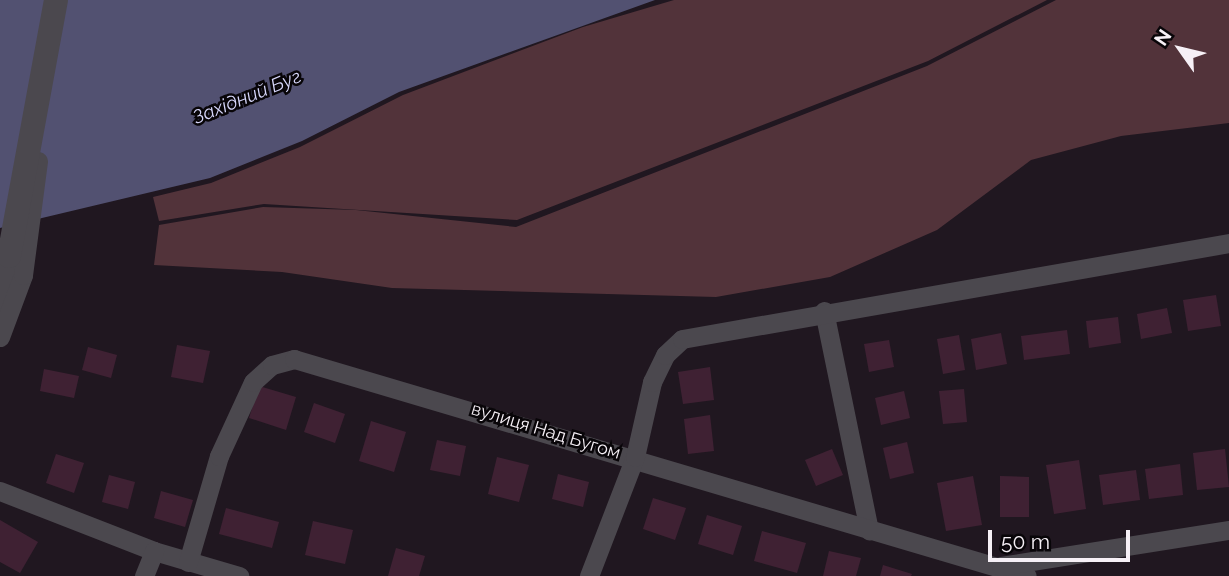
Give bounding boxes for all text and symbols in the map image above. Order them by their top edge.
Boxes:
north arrow [1145,14,1215,84]
text: N [1149,25,1176,49]
water label: Західний Буг [190,65,304,129]
street label: вулиця Над Бугом [469,398,623,464]
scale bar [991,516,1133,560]
text: 50 m [1001,529,1050,554]

